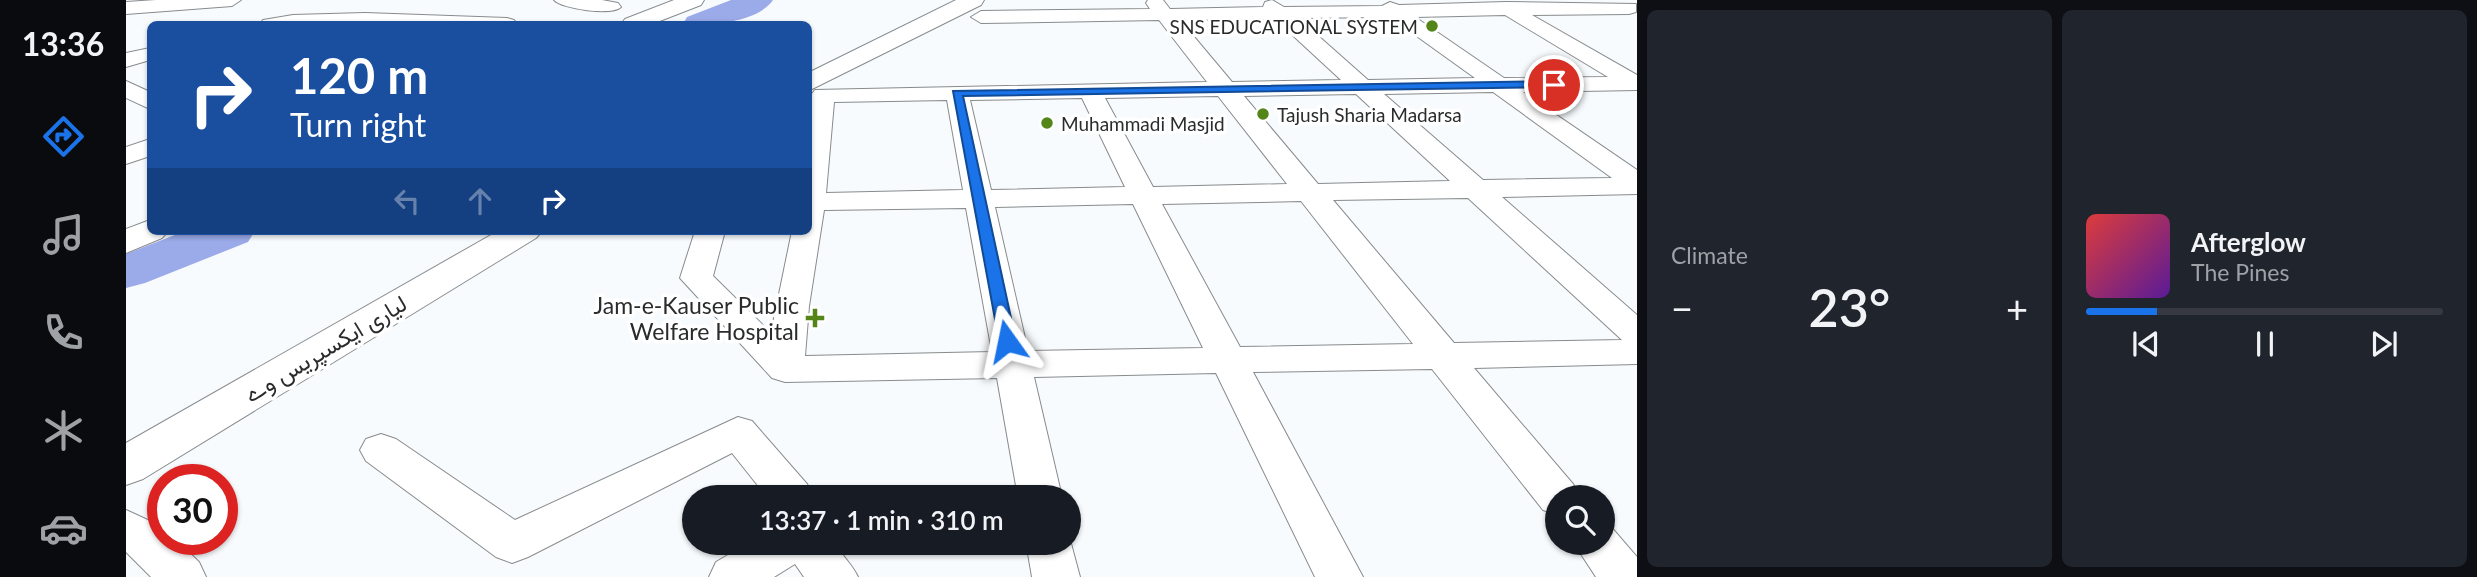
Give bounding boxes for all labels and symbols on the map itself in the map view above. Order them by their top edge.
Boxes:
place label: SNS EDUCATIONAL SYSTEM [1170,15,1418,38]
marker: SNS EDUCATIONAL SYSTEM [1424,18,1440,34]
pin [1524,55,1584,115]
place label: Tajush Sharia Madarsa [1277,103,1462,126]
marker: Tajush Sharia Madarsa [1255,106,1271,122]
place label: Muhammadi Masjid [1061,112,1225,135]
marker: Muhammadi Masjid [1039,115,1055,131]
street label: لیاری ایکسپریس وے [239,288,413,410]
place label: Jam-e-Kauser Public Welfare Hospital [594,291,799,345]
position arrow [970,304,1044,378]
marker: Jam-e-Kauser Public Welfare Hospital [805,308,825,328]
speed limit sign: 30 [147,464,238,555]

